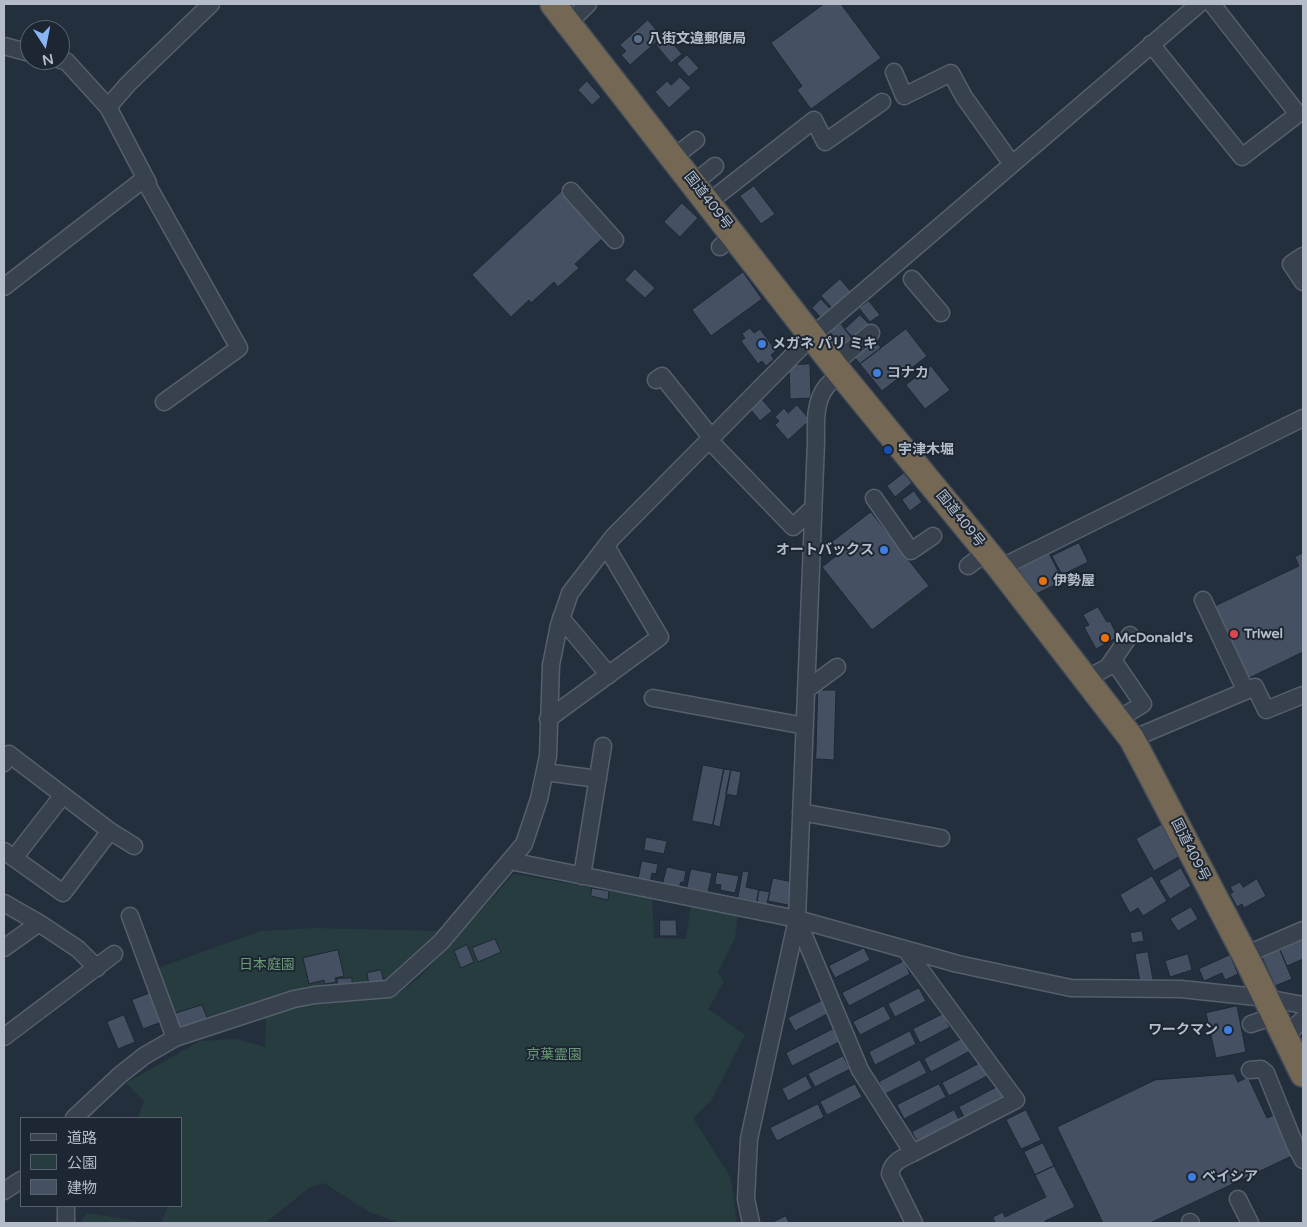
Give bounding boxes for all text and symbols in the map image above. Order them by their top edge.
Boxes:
north arrow [20,20,70,70]
place label: 八街文違郵便局 [648,31,746,47]
marker: 八街文違郵便局 [632,33,644,45]
text: N [41,50,55,69]
street label: 国道409号 [680,169,736,233]
place label: メガネ パリ ミキ [772,336,877,352]
marker: メガネ パリ ミキ [756,338,768,350]
place label: コナカ [887,365,929,381]
marker: コナカ [871,367,883,379]
place label: 宇津木堀 [898,442,954,458]
marker: 宇津木堀 [882,444,894,456]
street label: 国道409号 [932,487,988,551]
place label: オートバックス [776,542,874,558]
marker: オートバックス [878,544,890,556]
place label: 伊勢屋 [1053,573,1095,589]
marker: 伊勢屋 [1037,575,1049,587]
place label: Triwel [1244,626,1283,642]
marker: Triwel [1228,628,1240,640]
place label: McDonald's [1115,630,1193,646]
marker: McDonald's [1099,632,1111,644]
street label: 国道409号 [1167,816,1213,884]
park label: 日本庭園 [239,957,295,973]
place label: ワークマン [1148,1022,1218,1038]
marker: ワークマン [1222,1024,1234,1036]
park label: 京葉霊園 [526,1047,582,1063]
legend [20,1117,182,1207]
text: 道路 [67,1129,97,1147]
text: 公園 [67,1154,97,1172]
place label: ベイシア [1202,1169,1258,1185]
marker: ベイシア [1186,1171,1198,1183]
text: 建物 [67,1179,97,1197]

